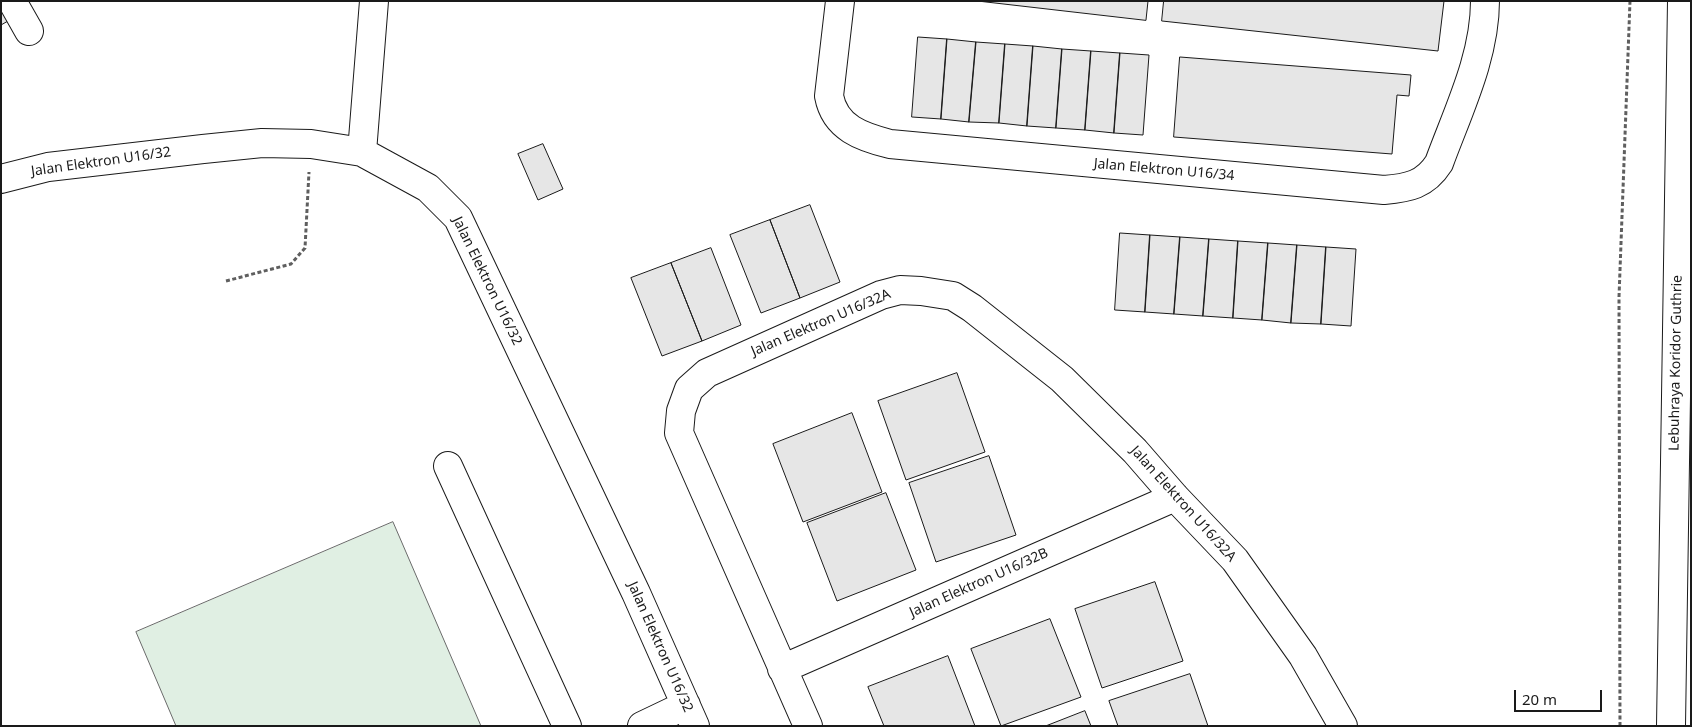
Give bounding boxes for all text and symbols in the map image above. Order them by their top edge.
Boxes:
street label: Jalan Elektron U16/32 [30,144,172,180]
street label: Jalan Elektron U16/34 [1093,155,1235,185]
street label: Jalan Elektron U16/32 [449,214,525,348]
street label: Lebuhraya Koridor Guthrie [1666,275,1686,451]
street label: Jalan Elektron U16/32A [749,286,893,360]
street label: Jalan Elektron U16/32A [1127,443,1239,565]
street label: Jalan Elektron U16/32B [907,545,1051,621]
street label: Jalan Elektron U16/32 [624,579,696,715]
scale bar [1517,680,1604,712]
text: 20 m [1522,689,1557,709]

